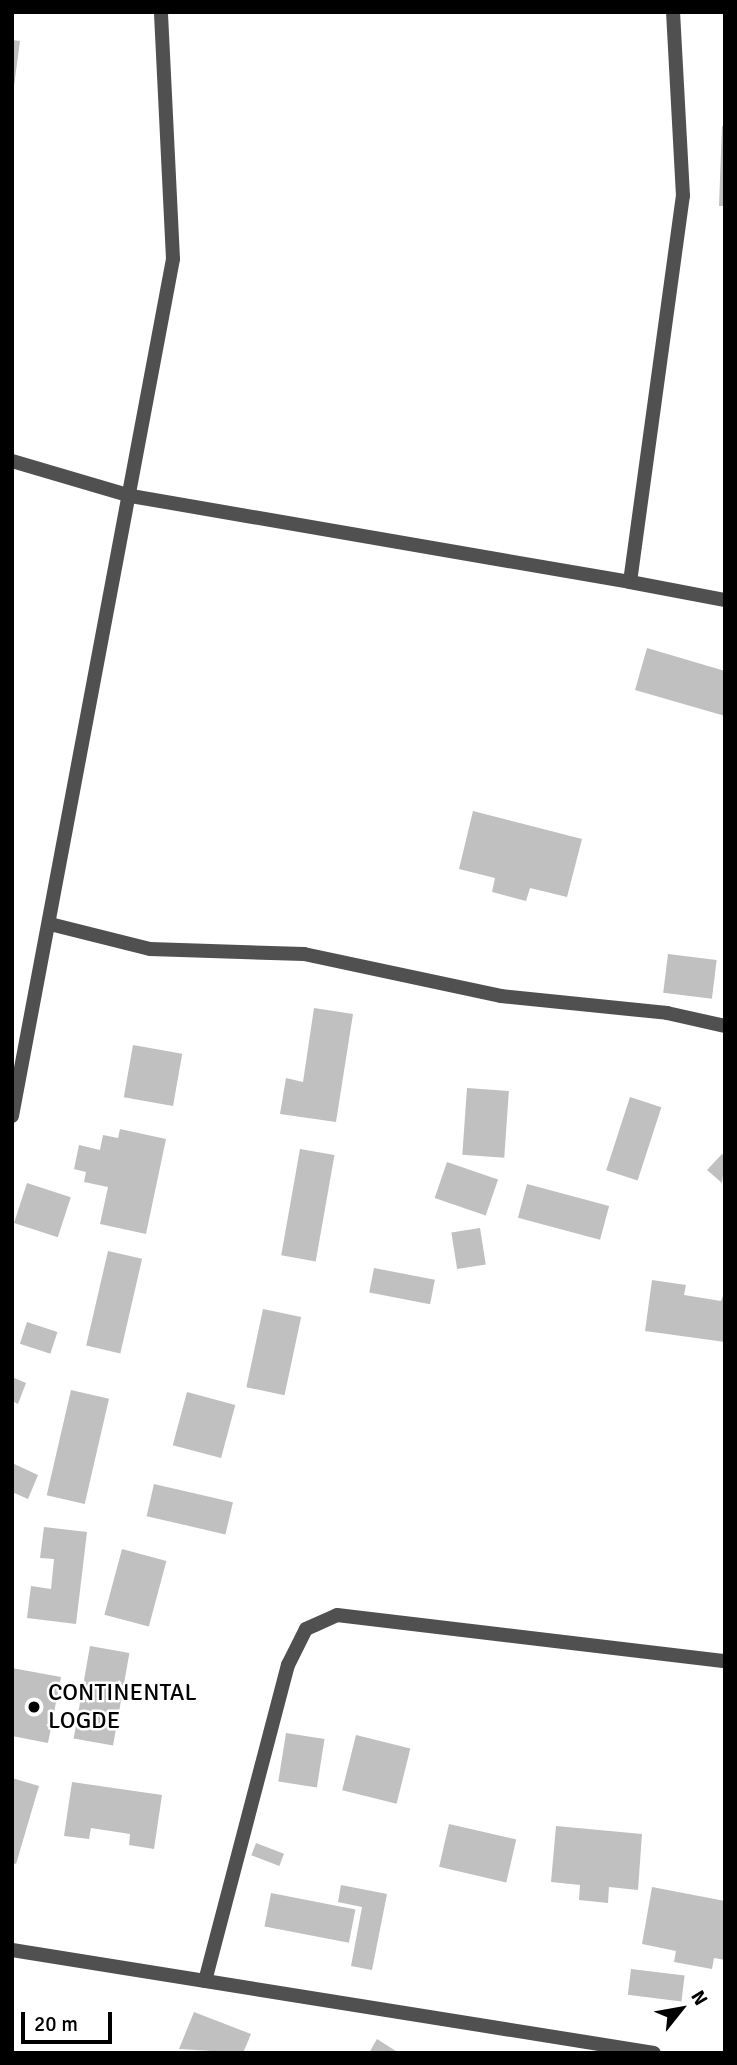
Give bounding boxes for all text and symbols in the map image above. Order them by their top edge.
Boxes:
place label: CONTINENTAL LOGDE [48,1679,197,1735]
marker: CONTINENTAL LOGDE [26,1699,42,1715]
north arrow [646,1974,716,2044]
text: N [685,1986,713,2010]
scale bar [24,1998,116,2042]
text: 20 m [34,2011,78,2037]

